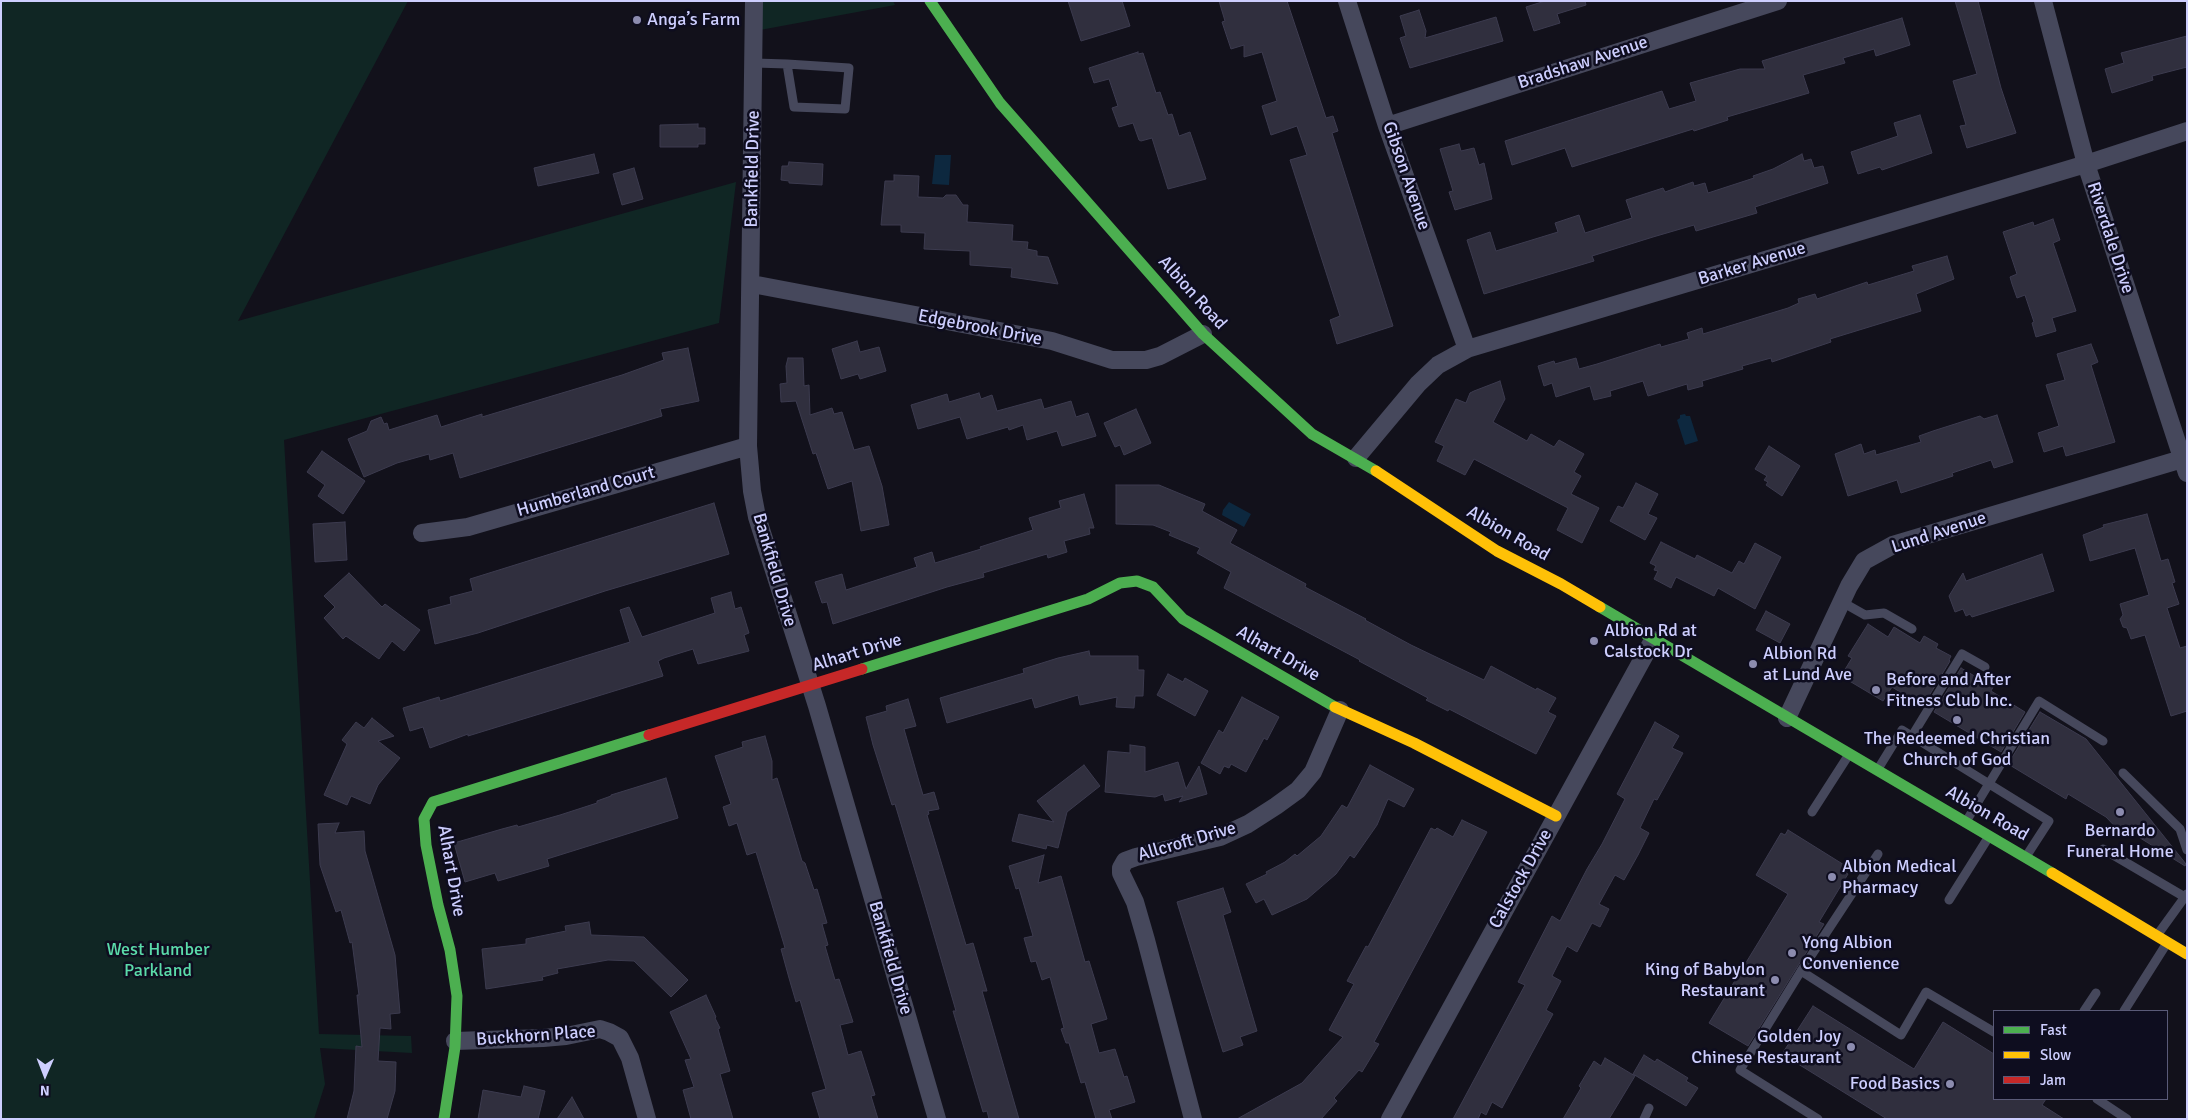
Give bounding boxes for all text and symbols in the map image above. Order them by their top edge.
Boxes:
place label: Anga’s Farm [647,9,740,31]
marker: Anga’s Farm [631,14,643,26]
street label: Bradshaw Avenue [1515,32,1651,94]
street label: Bankfield Drive [741,110,765,228]
street label: Gibson Avenue [1377,119,1435,233]
street label: Riverdale Drive [2082,180,2138,296]
street label: Barker Avenue [1696,237,1808,291]
street label: Albion Road [1153,252,1231,334]
street label: Edgebrook Drive [916,305,1044,351]
street label: Humberland Court [515,462,657,522]
street label: Albion Road [1463,502,1553,566]
street label: Lund Avenue [1889,508,1989,558]
street label: Bankfield Drive [747,511,801,629]
place label: Albion Rd at Calstock Dr [1604,620,1697,662]
street label: Alhart Drive [1233,622,1323,686]
street label: Alhart Drive [810,629,904,677]
marker: Albion Rd at Calstock Dr [1588,635,1600,647]
place label: Albion Rd at Lund Ave [1763,643,1852,686]
marker: Albion Rd at Lund Ave [1747,658,1759,670]
place label: Before and After Fitness Club Inc. [1886,669,2013,712]
marker: Before and After Fitness Club Inc. [1870,684,1882,696]
marker: The Redeemed Christian Church of God [1951,714,1963,726]
place label: The Redeemed Christian Church of God [1864,728,2050,771]
street label: Albion Road [1942,782,2032,846]
marker: Bernardo Funeral Home [2114,806,2126,818]
street label: Allcroft Drive [1135,818,1239,866]
place label: Bernardo Funeral Home [2066,820,2174,862]
street label: Alhart Drive [432,824,470,918]
street label: Calstock Drive [1485,826,1557,932]
place label: Albion Medical Pharmacy [1842,856,1956,899]
marker: Albion Medical Pharmacy [1826,871,1838,883]
street label: Bankfield Drive [863,899,917,1017]
place label: Yong Albion Convenience [1802,932,1900,974]
park label: West Humber Parkland [106,939,210,982]
marker: Yong Albion Convenience [1786,947,1798,959]
place label: King of Babylon Restaurant [1645,959,1765,1002]
marker: King of Babylon Restaurant [1769,974,1781,986]
legend [1993,1010,2168,1100]
street label: Buckhorn Place [476,1021,596,1051]
text: Fast [2040,1021,2067,1039]
place label: Golden Joy Chinese Restaurant [1691,1026,1841,1068]
marker: Golden Joy Chinese Restaurant [1845,1041,1857,1053]
text: Slow [2040,1046,2071,1064]
north arrow [20,1050,70,1100]
text: Jam [2040,1071,2066,1089]
place label: Food Basics [1850,1073,1940,1095]
marker: Food Basics [1944,1078,1956,1090]
text: N [40,1082,50,1099]

